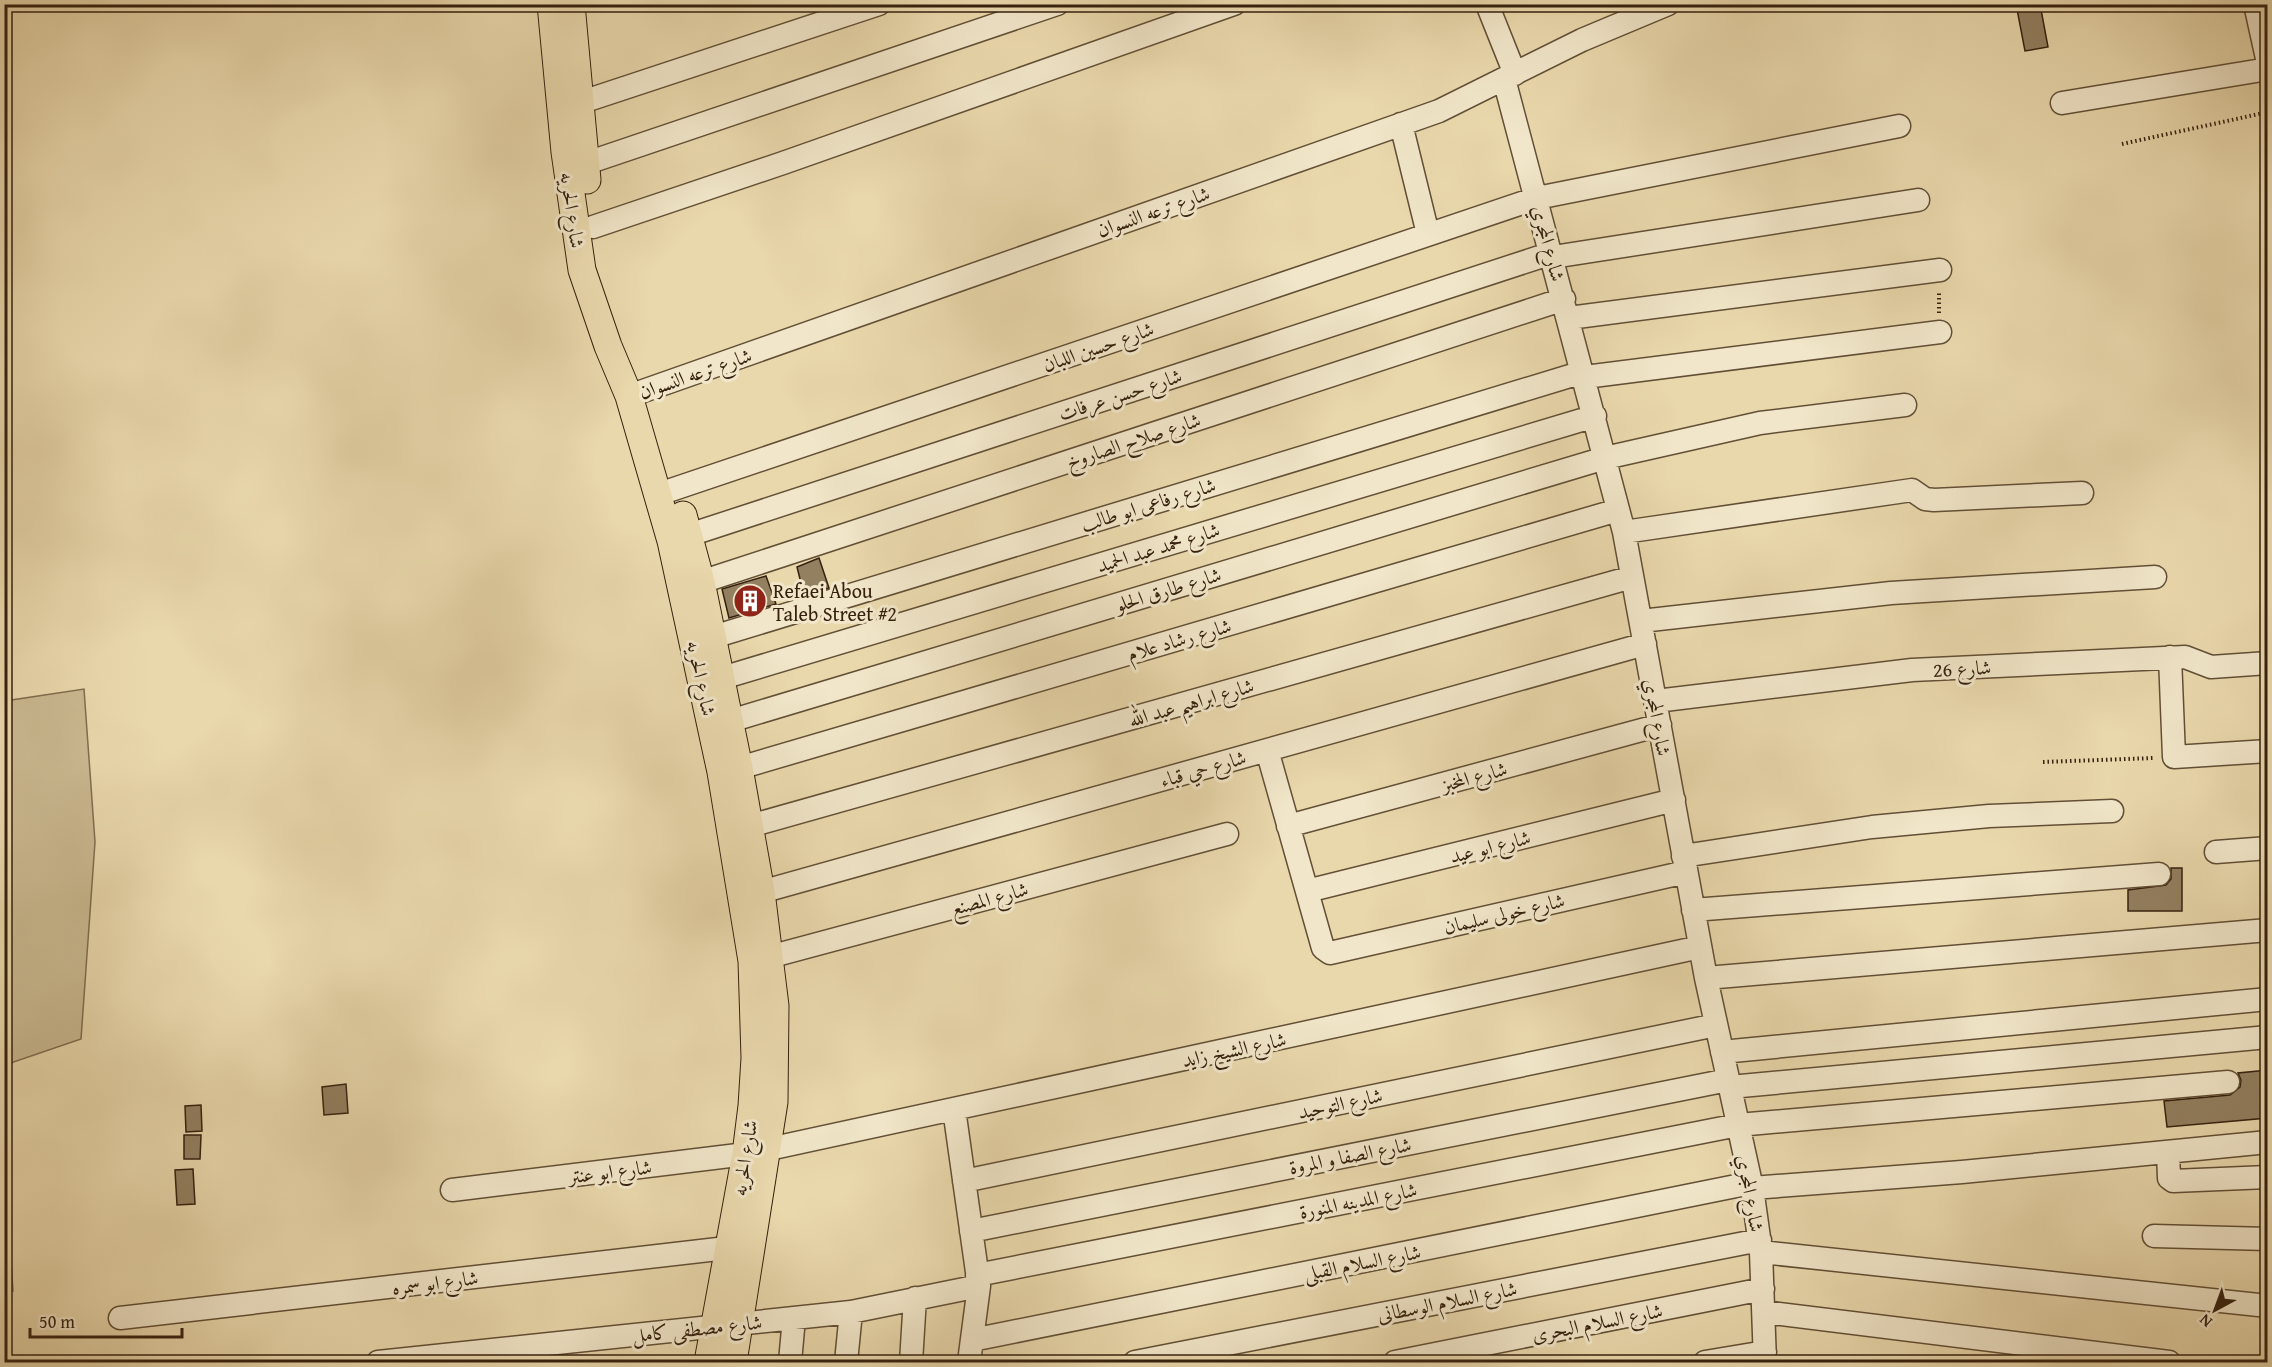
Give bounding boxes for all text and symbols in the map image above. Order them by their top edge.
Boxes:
street label: شارع الحريه [549,170,593,251]
street label: شارع ترعه النسوان [1093,178,1215,248]
street label: شارع المجري [1521,201,1573,286]
street label: شارع حسين اللبان [1038,313,1159,382]
street label: شارع ترعه النسوان [635,340,757,410]
street label: شارع حسن عرفات [1055,360,1187,431]
street label: شارع صلاح الصاروخ [1062,404,1206,479]
street label: شارع رفاعى ابو طالب [1077,470,1220,542]
street label: شارع محمد عبد الحميد [1093,515,1224,583]
street label: شارع طارق الحلو [1109,559,1226,623]
place label: Refaei Abou Taleb Street #2 [773,576,897,628]
building icon: Refaei Abou Taleb Street #2 [732,583,768,619]
street label: شارع رشاد علام [1124,610,1236,672]
street label: شارع الحريه [676,637,724,719]
street label: شارع 26 [1932,652,1992,688]
street label: شارع ابراهيم عبد الله [1125,670,1259,740]
street label: شارع المجري [1633,676,1679,759]
street label: شارع حي قباء [1157,742,1251,798]
street label: شارع المخبز [1436,753,1511,803]
street label: شارع ابو عيد [1447,822,1534,874]
street label: شارع المصنع [947,874,1032,926]
street label: شارع خولى سليمان [1441,885,1568,945]
street label: شارع الشيخ زايد [1179,1024,1290,1078]
street label: شارع التوحيد [1295,1080,1386,1130]
street label: شارع الحريه [724,1118,768,1199]
street label: شارع الصفا و المروة [1286,1129,1414,1185]
street label: شارع ابو عنتر [565,1151,654,1195]
street label: شارع المجري [1726,1152,1772,1235]
street label: شارع المدينه المنورة [1296,1174,1420,1230]
street label: شارع السلام القبلى [1301,1236,1424,1292]
street label: شارع ابو سمره [390,1262,480,1306]
street label: شارع السلام الوسطانى [1375,1273,1520,1333]
north arrow [2185,1280,2245,1340]
street label: شارع السلام البحرى [1529,1295,1666,1353]
scale bar [30,1301,182,1339]
street label: شارع مصطفى كامل [630,1307,764,1353]
text: 50 m [39,1308,75,1335]
text: N [2193,1309,2217,1334]

